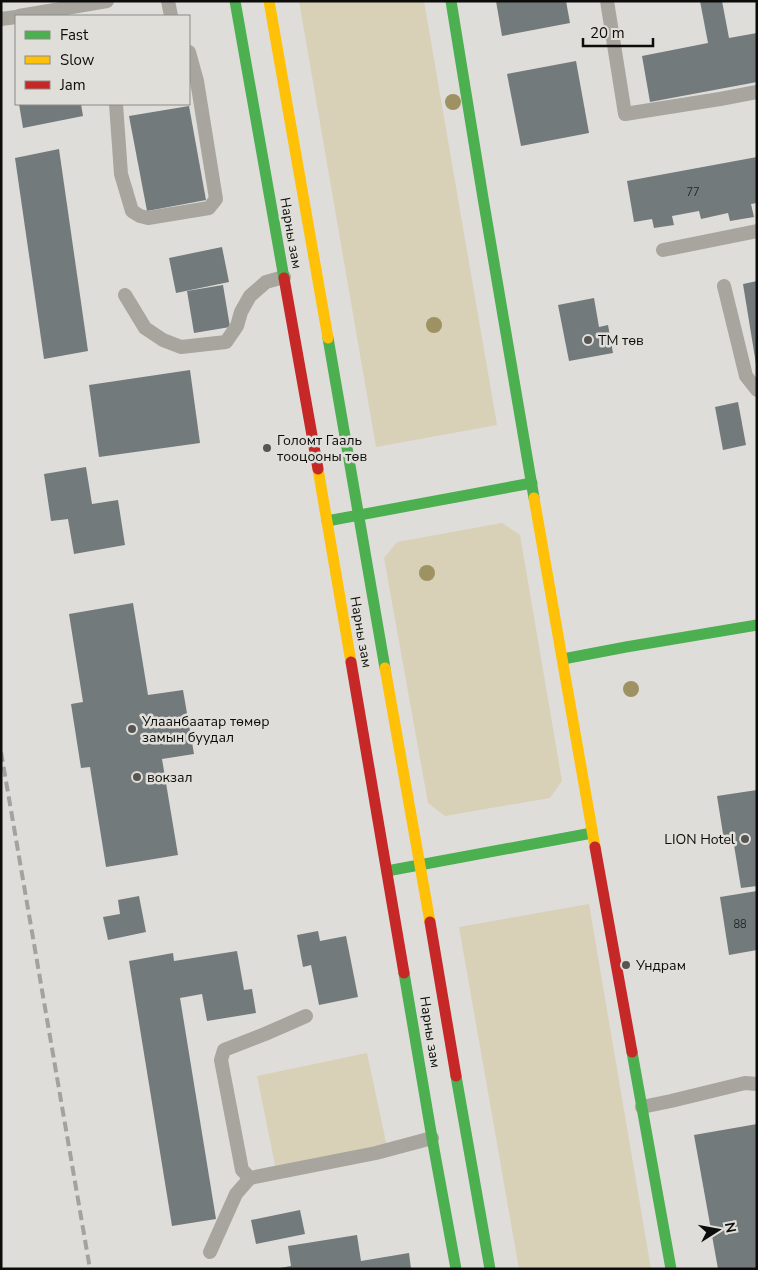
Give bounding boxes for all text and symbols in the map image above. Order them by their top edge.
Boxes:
legend [15,15,190,105]
scale bar [583,15,653,47]
text: 20 m [590,23,625,43]
text: Fast [60,25,89,45]
text: Slow [60,50,95,70]
text: Jam [59,75,86,95]
house number: 77 [686,185,700,200]
street label: Нарны зам [275,196,307,270]
place label: TM төв [598,331,644,350]
marker: TM төв [582,334,594,346]
place label: Голомт Гааль тооцооны төв [277,431,367,466]
marker: Голомт Гааль тооцооны төв [261,442,273,454]
street label: Нарны зам [345,595,377,669]
place label: Улаанбаатар төмөр замын буудал [141,712,269,747]
marker: Улаанбаатар төмөр замын буудал [126,723,138,735]
place label: вокзал [147,768,193,787]
marker: вокзал [131,771,143,783]
place label: LION Hotel [664,830,736,849]
marker: LION Hotel [739,833,751,845]
house number: 88 [733,917,747,932]
place label: Ундрам [635,956,686,975]
marker: Ундрам [620,959,632,971]
street label: Нарны зам [415,995,445,1069]
north arrow [693,1205,743,1255]
text: N [720,1221,741,1235]

